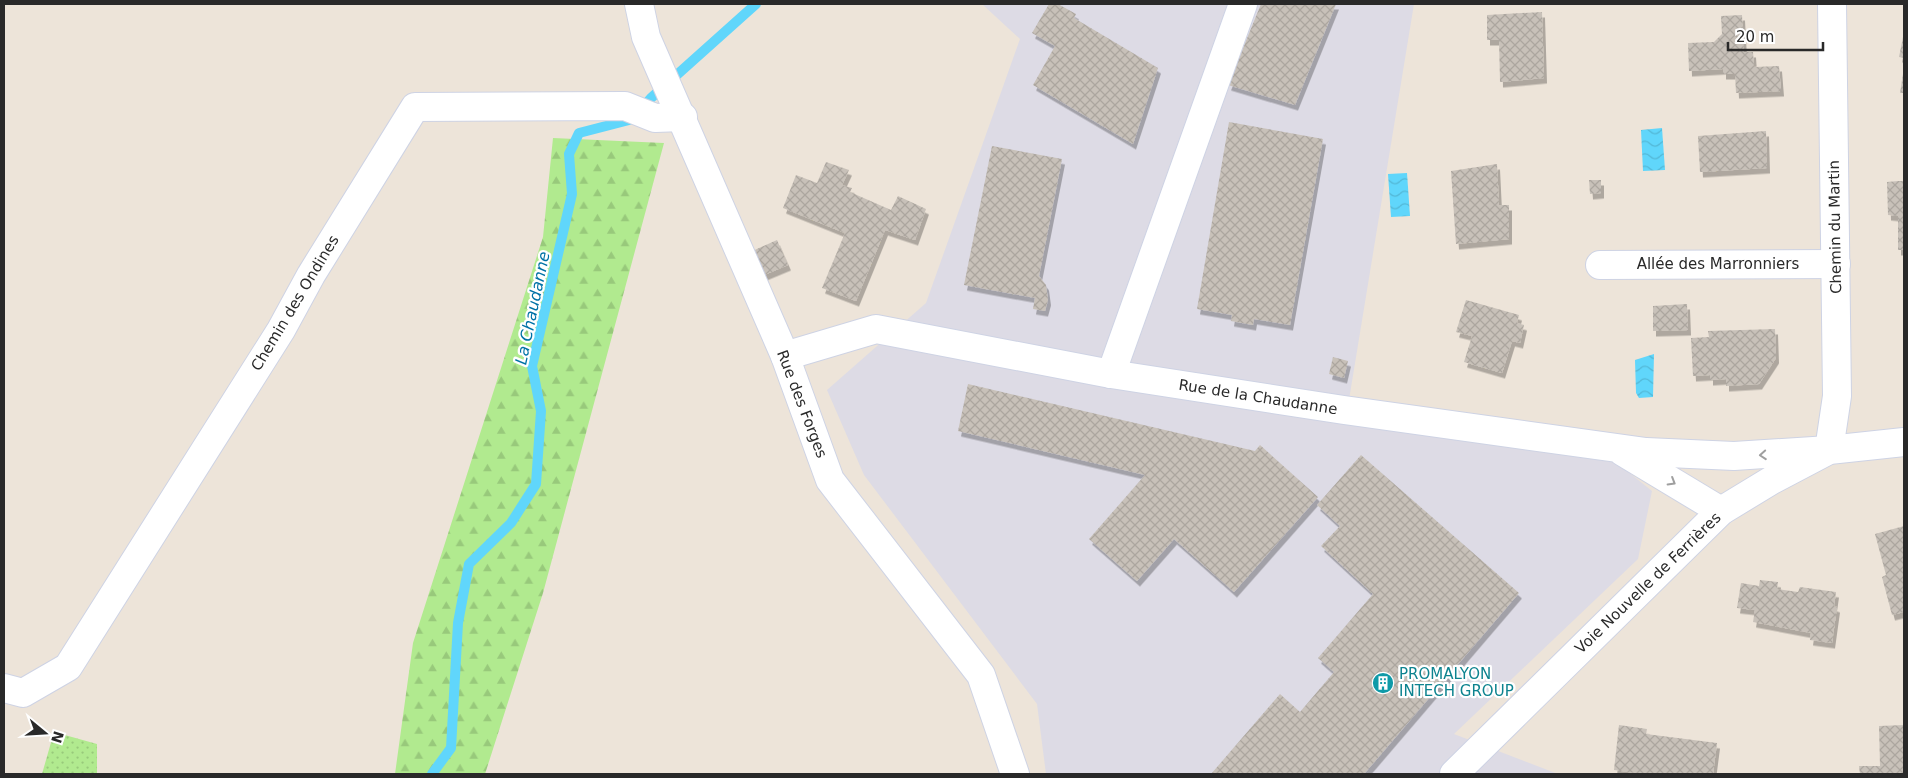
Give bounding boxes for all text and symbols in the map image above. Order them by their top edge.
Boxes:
scale bar [1728,20,1823,52]
text: 20 m [1736,28,1774,46]
street label: Chemin du Martin [1825,160,1845,294]
street label: Chemin des Ondines [247,232,343,374]
water label: La Chaudanne [511,250,554,366]
street label: Allée des Marronniers [1637,255,1799,273]
street label: Rue des Forges [773,347,831,461]
street label: Rue de la Chaudanne [1177,376,1339,418]
one-way arrow [1759,449,1767,460]
one-way arrow [1667,475,1676,485]
street label: Voie Nouvelle de Ferrières [1571,508,1725,657]
place label: PROMALYON INTECH GROUP [1399,665,1514,700]
building icon: PROMALYON INTECH GROUP [1371,671,1395,695]
north arrow [20,708,70,758]
text: N [48,729,67,745]

